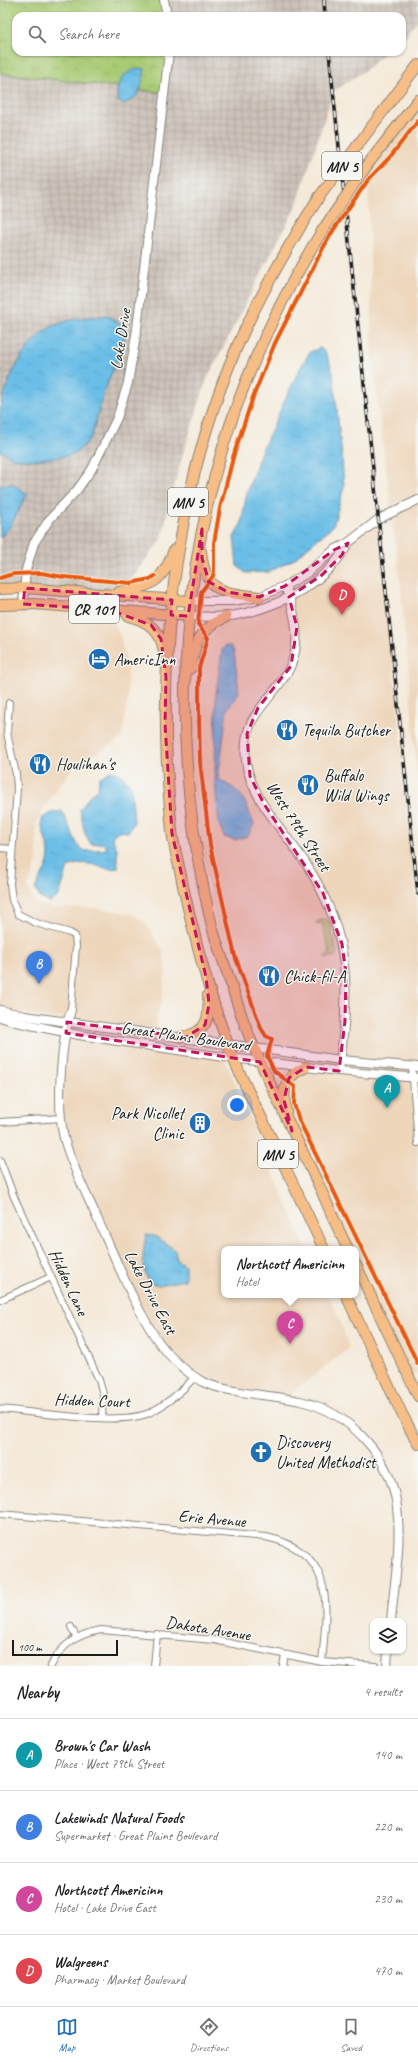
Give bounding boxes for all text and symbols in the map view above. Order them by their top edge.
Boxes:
search box [12,12,406,56]
icon: search [26,23,48,45]
text: Search here [58,25,119,44]
road number: MN 5 [322,152,362,180]
street label: Lake Drive [105,306,136,371]
road number: MN 5 [168,488,208,516]
pin: D [329,582,355,615]
road number: CR 101 [69,595,119,623]
hotel icon: AmericInn [86,646,112,672]
place label: AmericInn [114,649,176,670]
restaurant icon: Tequila Butcher [274,717,300,743]
place label: Tequila Butcher [302,720,392,741]
restaurant icon: Houlihan's [27,751,53,777]
place label: Houlihan's [56,754,117,775]
place label: Buffalo Wild Wings [324,765,390,806]
restaurant icon: Buffalo Wild Wings [295,772,321,798]
street label: West 79th Street [262,777,337,877]
pin: B [26,951,52,984]
restaurant icon: Chick-fil-A [256,963,282,989]
place label: Chick-fil-A [284,966,347,987]
street label: Great Plains Boulevard [120,1017,254,1056]
pin: A [374,1075,400,1108]
your location [227,1095,247,1115]
place label: Park Nicollet Clinic [111,1103,186,1144]
building icon: Park Nicollet Clinic [187,1110,213,1136]
road number: MN 5 [258,1140,298,1168]
street label: Hidden Lane [44,1246,94,1320]
popup [221,1246,359,1298]
street label: Lake Drive East [120,1247,183,1340]
text: Northcott Americinn [236,1255,344,1274]
text: Hotel [236,1274,258,1290]
pin: C [277,1311,303,1344]
street label: Hidden Court [54,1389,133,1412]
place label: Discovery United Methodist [276,1432,378,1473]
church icon: Discovery United Methodist [248,1439,274,1465]
street label: Erie Avenue [178,1505,248,1532]
street label: Dakota Avenue [164,1611,253,1646]
map controls [370,1618,406,1654]
button: layers [370,1618,406,1654]
scale bar [12,1638,118,1657]
text: 100 m [18,1640,42,1654]
text: Nearby [16,1682,59,1703]
text: 4 results [364,1684,402,1700]
text: Brown's Car Wash [54,1737,150,1756]
text: A [26,1747,32,1763]
text: 140 m [374,1747,402,1763]
text: Place · West 79th Street [54,1756,164,1772]
text: Lakewinds Natural Foods [54,1809,184,1828]
text: B [26,1819,32,1835]
text: 220 m [374,1819,402,1835]
text: Supermarket · Great Plains Boulevard [54,1828,217,1844]
text: Northcott Americinn [54,1881,162,1900]
text: C [26,1891,32,1907]
text: 230 m [374,1891,402,1907]
text: Hotel · Lake Drive East [54,1900,156,1916]
text: Walgreens [54,1953,107,1972]
text: D [25,1963,33,1979]
text: 470 m [374,1963,402,1979]
text: Pharmacy · Market Boulevard [54,1972,185,1988]
tab: Map [56,2016,78,2054]
tab: Directions [190,2016,228,2054]
tab: Saved [340,2016,362,2054]

